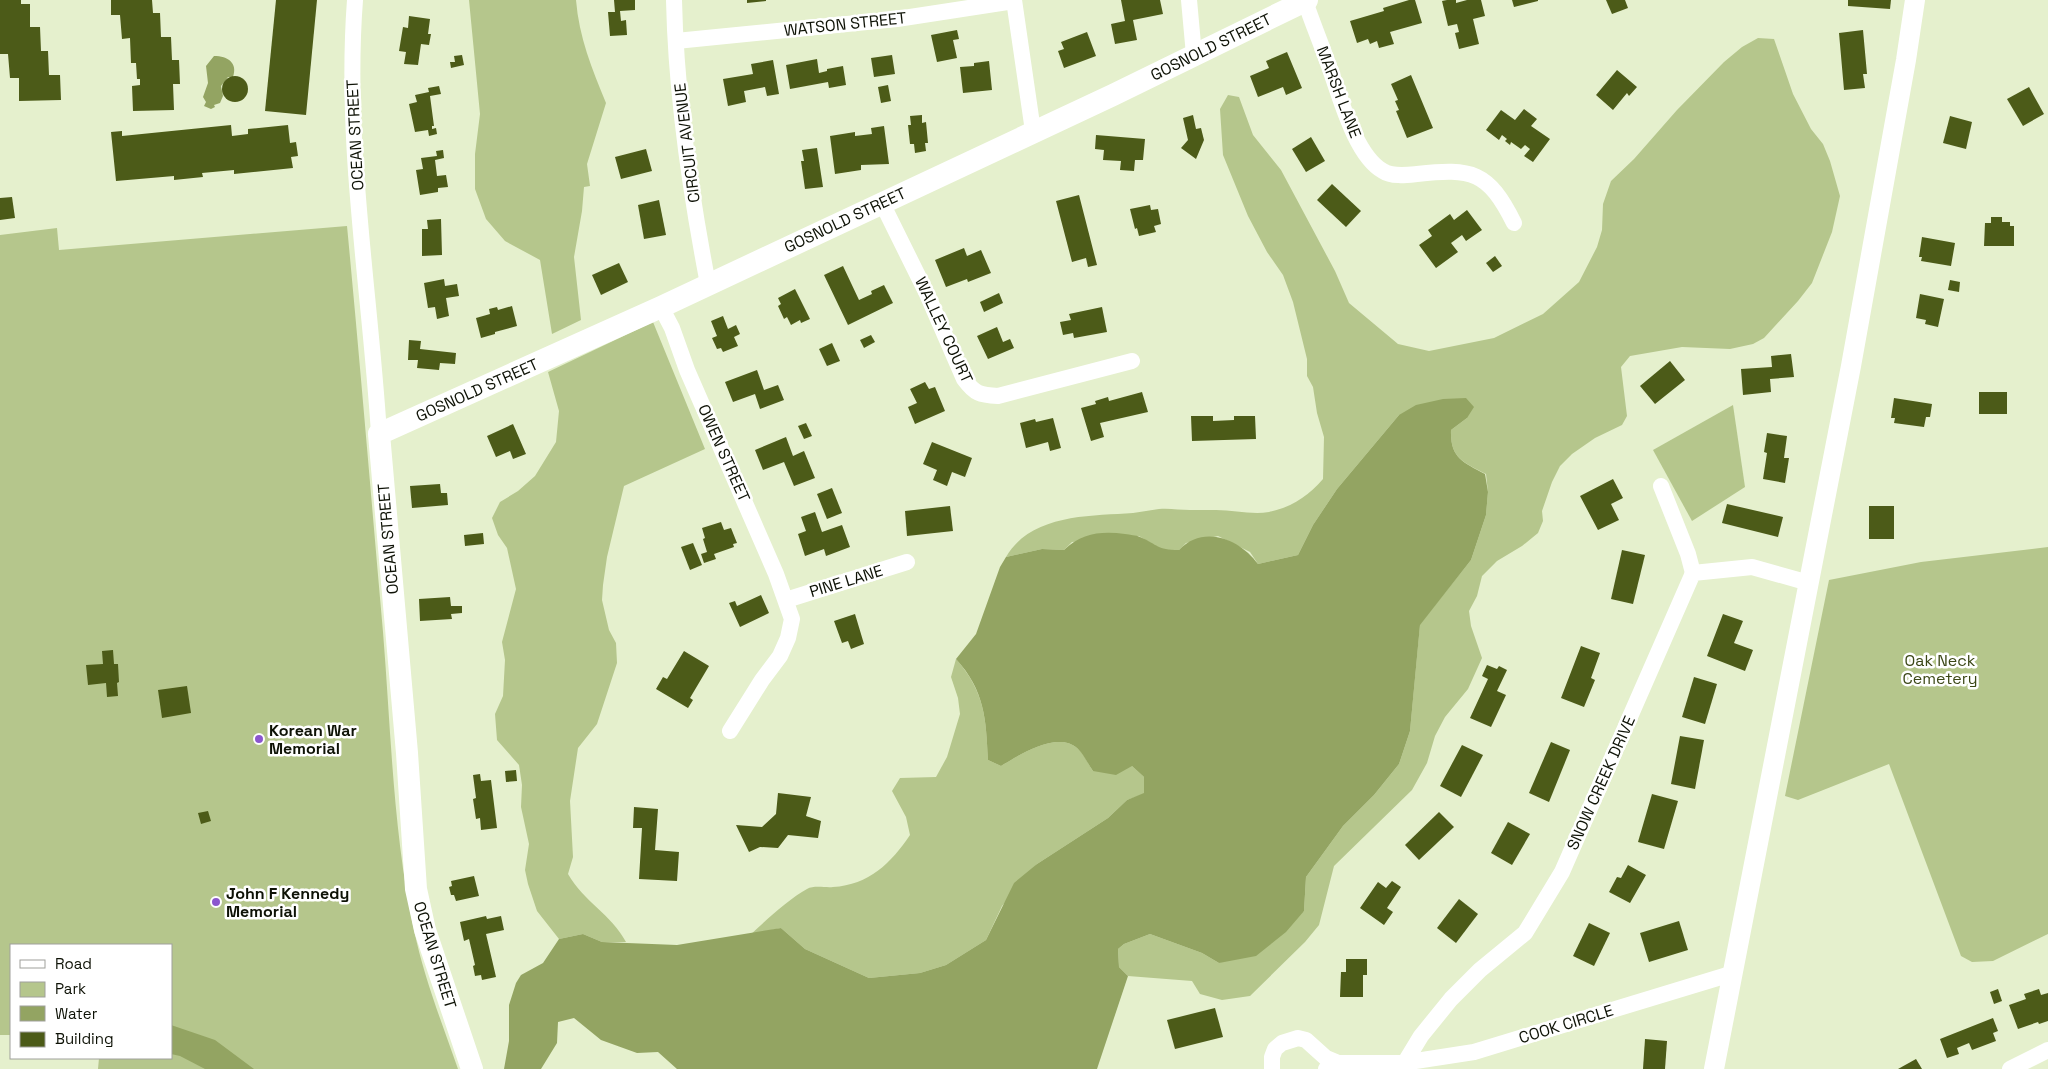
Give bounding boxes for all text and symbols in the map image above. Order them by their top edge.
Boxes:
street label: WATSON STREET [783,7,907,41]
street label: GOSNOLD STREET [1147,9,1275,85]
street label: MARSH LANE [1312,43,1366,141]
street label: OCEAN STREET [342,79,368,191]
street label: CIRCUIT AVENUE [669,82,705,204]
street label: GOSNOLD STREET [781,183,909,257]
street label: WALLEY COURT [910,274,978,386]
street label: GOSNOLD STREET [412,354,542,426]
street label: OWEN STREET [693,401,755,505]
street label: OCEAN STREET [373,483,403,595]
street label: PINE LANE [807,560,885,602]
park label: Oak Neck Cemetery [1902,650,1978,689]
street label: SNOW CREEK DRIVE [1562,713,1640,853]
place label: Korean War Memorial [269,720,357,759]
marker: Korean War Memorial [253,733,265,745]
place label: John F Kennedy Memorial [226,883,349,922]
marker: John F Kennedy Memorial [210,896,222,908]
street label: OCEAN STREET [409,899,461,1011]
legend [10,944,172,1059]
text: Road [55,954,92,973]
text: Park [55,979,86,998]
street label: COOK CIRCLE [1516,1000,1616,1048]
text: Water [55,1004,98,1023]
text: Building [55,1029,114,1048]

